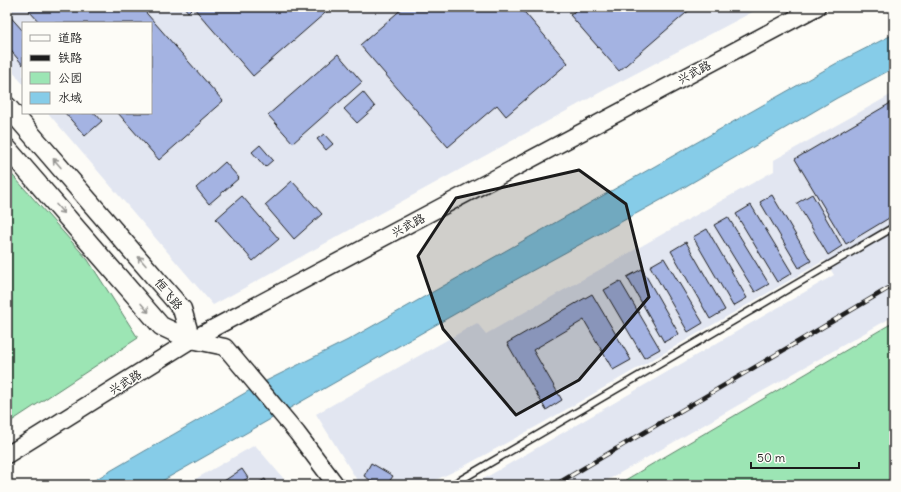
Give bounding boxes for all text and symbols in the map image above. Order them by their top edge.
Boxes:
legend [22,22,152,114]
text: 道路 [58,30,82,45]
text: 铁路 [58,50,82,65]
street label: 兴武路 [675,57,713,87]
text: 公园 [58,70,82,85]
text: 水域 [58,90,82,105]
one-way arrow [52,158,61,168]
one-way arrow [55,204,65,214]
street label: 兴武路 [389,210,427,240]
one-way arrow [137,256,146,267]
street label: 恒飞路 [152,275,186,313]
one-way arrow [140,302,149,312]
street label: 兴武路 [106,366,144,398]
scale bar [751,444,859,470]
text: 50 m [757,450,786,465]

